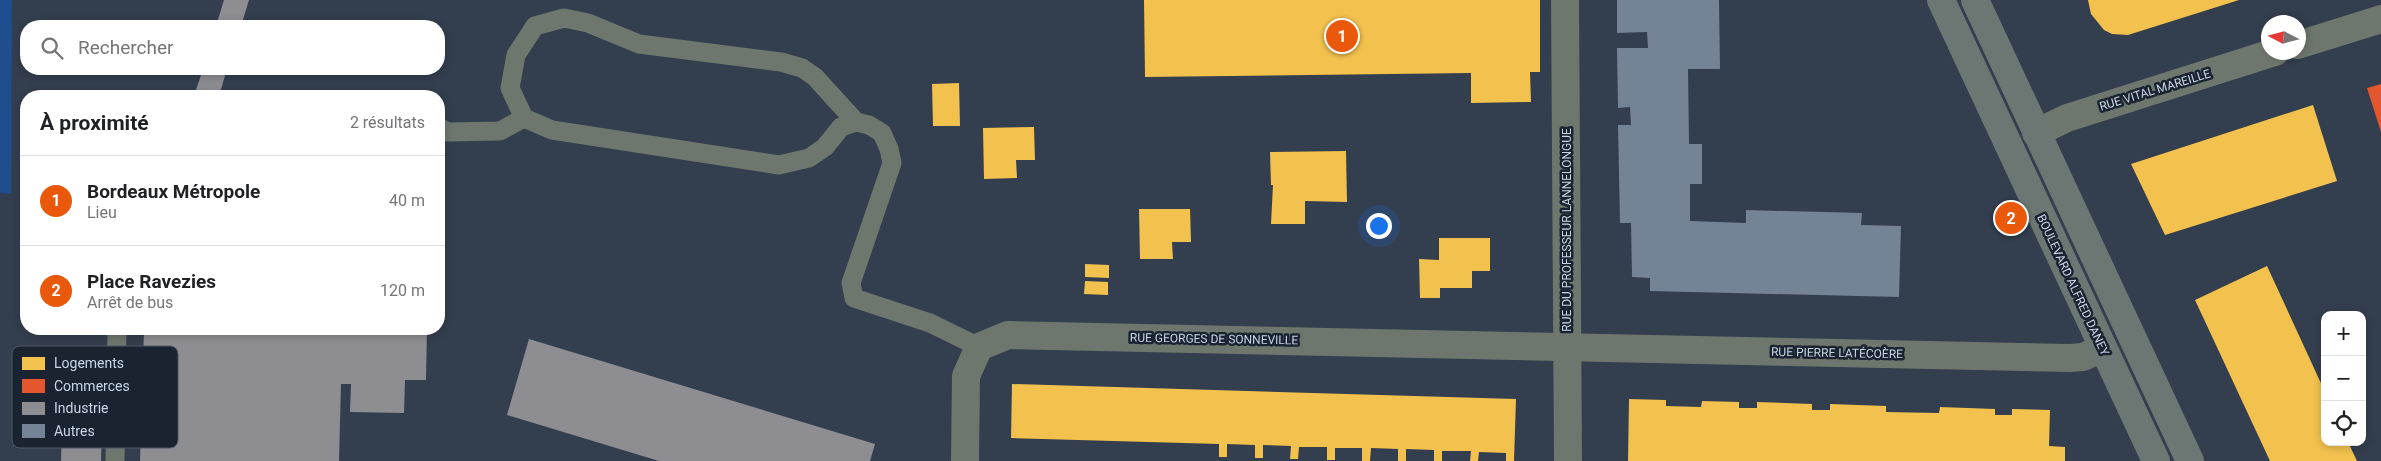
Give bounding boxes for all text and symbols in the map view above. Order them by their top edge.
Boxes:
north arrow [2261,15,2306,60]
pin: 1 [1326,17,1358,55]
search box [20,20,445,75]
icon: search [38,34,66,62]
text: Rechercher [78,36,173,59]
street label: RUE VITAL MAREILLE [2098,66,2212,114]
text: À proximité [40,111,149,135]
text: 2 résultats [350,113,425,132]
street label: RUE DU PROFESSEUR LANNELONGUE [1560,128,1574,332]
text: Bordeaux Métropole [87,180,260,203]
text: 1 [51,191,61,210]
text: 40 m [389,191,425,210]
pin: 2 [1995,199,2027,237]
text: Lieu [87,203,117,222]
street label: BOULEVARD ALFRED DANEY [2034,212,2112,359]
your location [1366,213,1392,239]
text: Place Ravezies [87,270,216,293]
text: 2 [51,281,61,300]
text: 120 m [380,281,425,300]
text: Arrêt de bus [87,293,173,312]
map controls [2321,311,2366,446]
button: + [2321,311,2366,356]
street label: RUE GEORGES DE SONNEVILLE [1130,331,1298,347]
street label: RUE PIERRE LATÉCOÈRE [1771,344,1903,361]
legend [12,346,178,448]
text: Logements [54,355,124,371]
button: − [2321,356,2366,401]
text: Commerces [54,378,130,394]
text: Industrie [54,400,109,416]
button: locate [2321,401,2366,446]
text: Autres [54,423,95,439]

